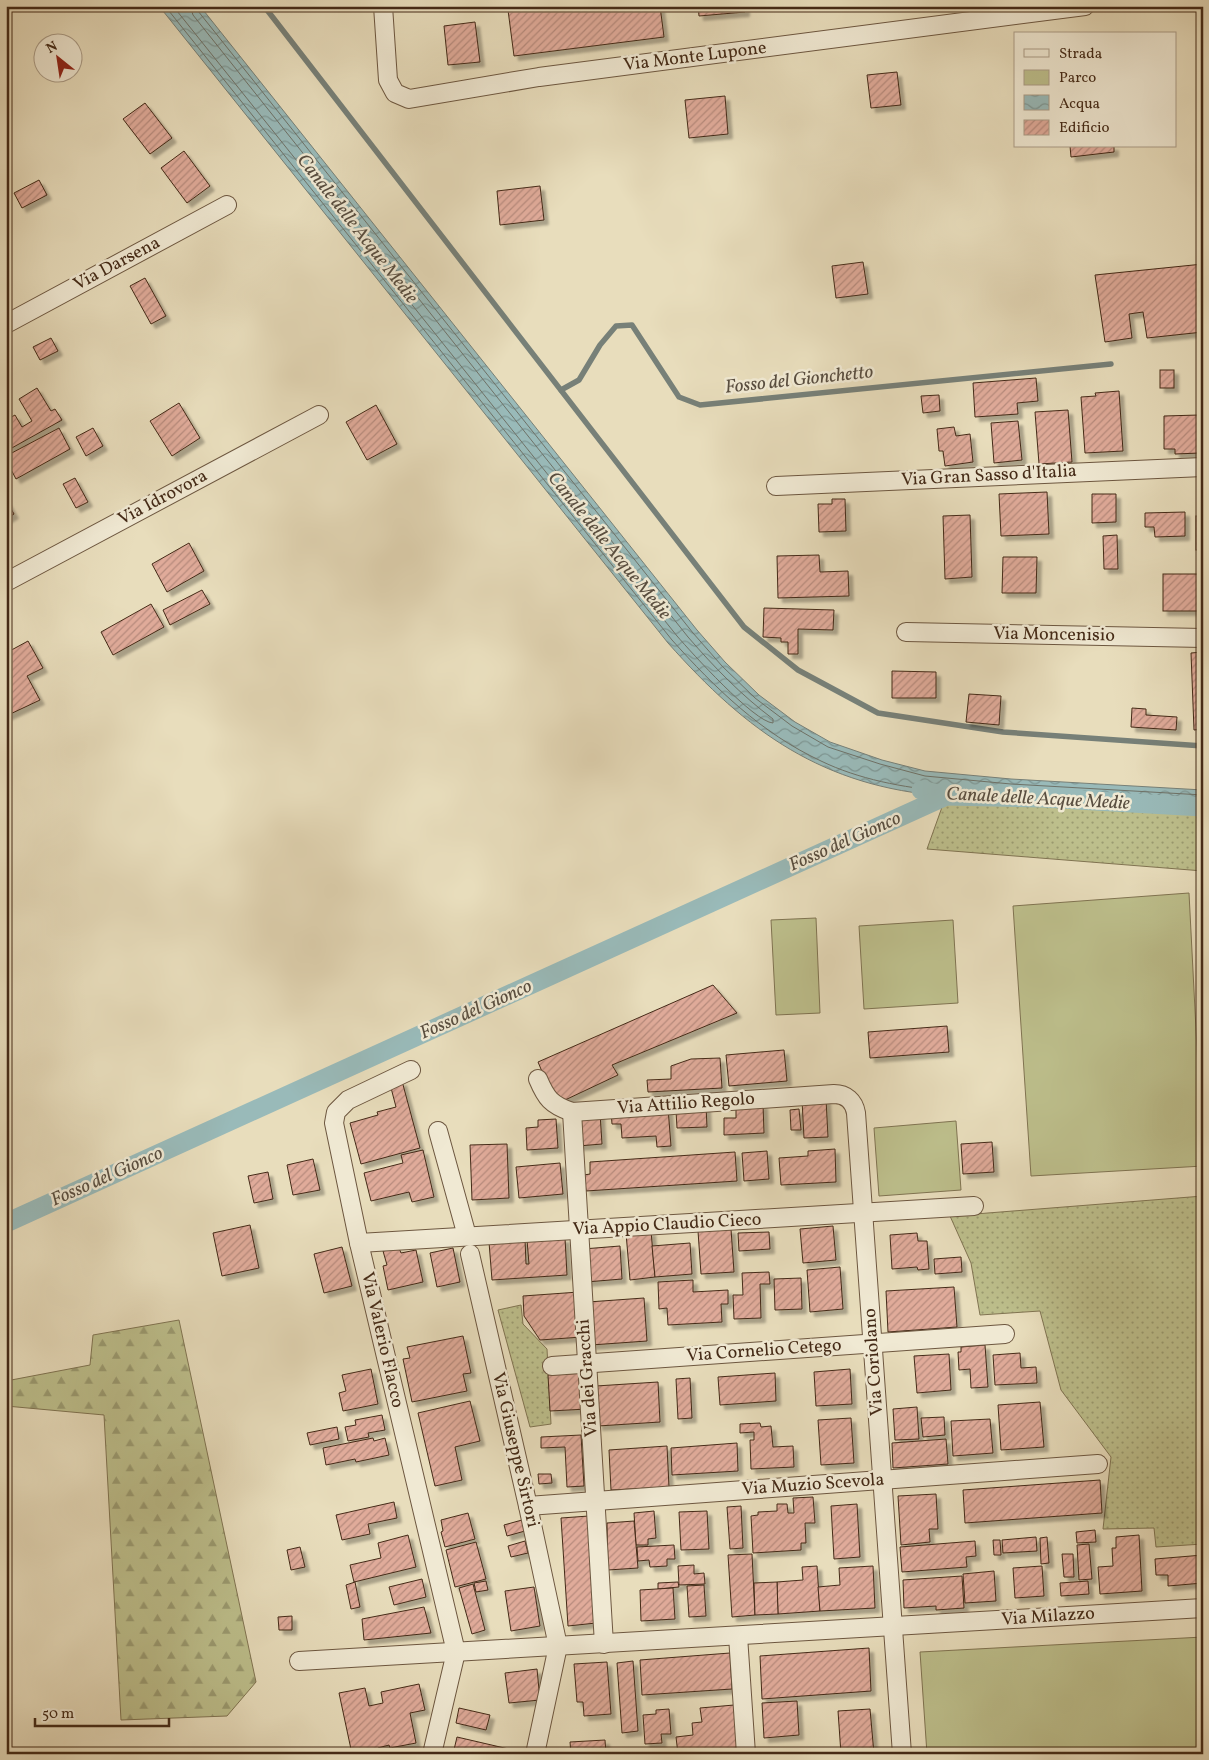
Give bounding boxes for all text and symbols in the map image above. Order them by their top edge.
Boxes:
north arrow [32,32,82,82]
legend [1014,32,1176,148]
street label: Via Monte Lupone [622,36,768,78]
text: N [43,37,61,59]
text: Strada [1059,44,1102,65]
text: Parco [1059,68,1096,89]
text: Acqua [1059,94,1100,115]
text: Edificio [1059,118,1110,139]
water label: Canale delle Acque Medie [290,149,424,309]
street label: Via Darsena [69,231,165,297]
water label: Fosso del Gionchetto [724,359,875,401]
street label: Via Gran Sasso d'Italia [901,459,1078,493]
street label: Via Idrovora [114,464,212,532]
water label: Canale delle Acque Medie [541,466,677,626]
street label: Via Moncenisio [993,621,1115,649]
water label: Canale delle Acque Medie [946,781,1130,817]
water label: Fosso del Gionco [785,806,906,878]
water label: Fosso del Gionco [416,974,537,1046]
street label: Via Attilio Regolo [616,1087,756,1121]
water label: Fosso del Gionco [47,1141,168,1213]
street label: Via Appio Claudio Cieco [572,1208,762,1242]
street label: Via Valerio Flacco [354,1270,410,1410]
street label: Via Coriolano [858,1307,890,1417]
street label: Via dei Gracchi [571,1318,605,1438]
street label: Via Cornelio Cetego [686,1333,842,1369]
street label: Via Giuseppe Sirtori [485,1370,545,1530]
street label: Via Muzio Scevola [741,1468,885,1502]
street label: Via Milazzo [1000,1601,1096,1633]
scale bar [35,1695,169,1727]
text: 50 m [42,1704,74,1725]

